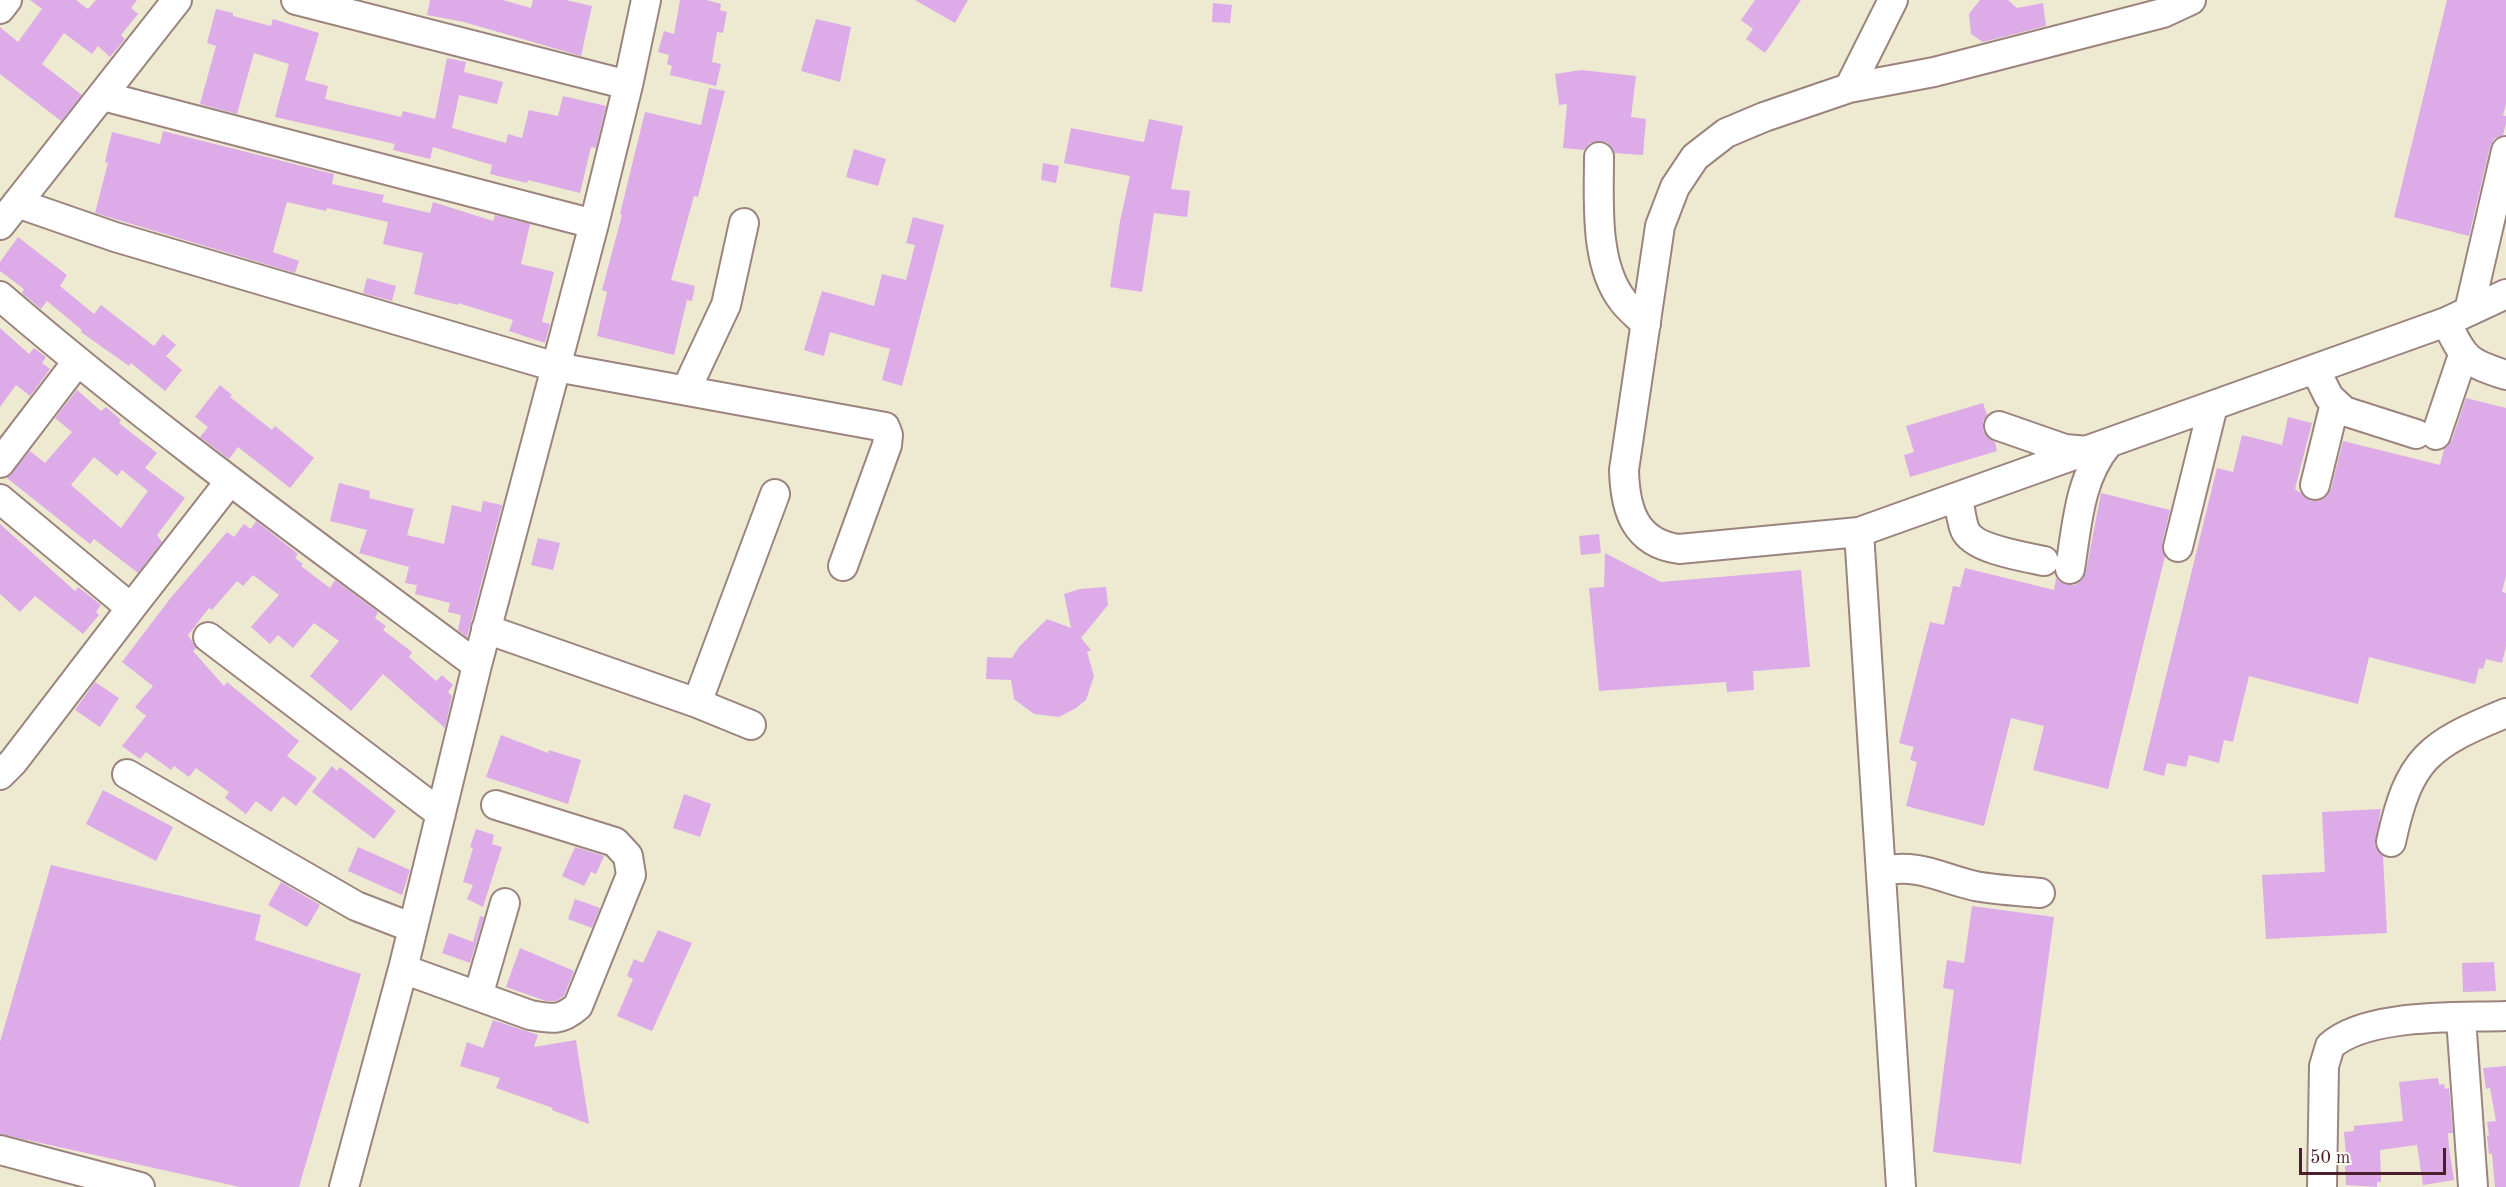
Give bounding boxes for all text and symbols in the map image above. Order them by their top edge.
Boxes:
scale bar [2302,1136,2449,1174]
text: 50 m [2310,1149,2350,1167]

